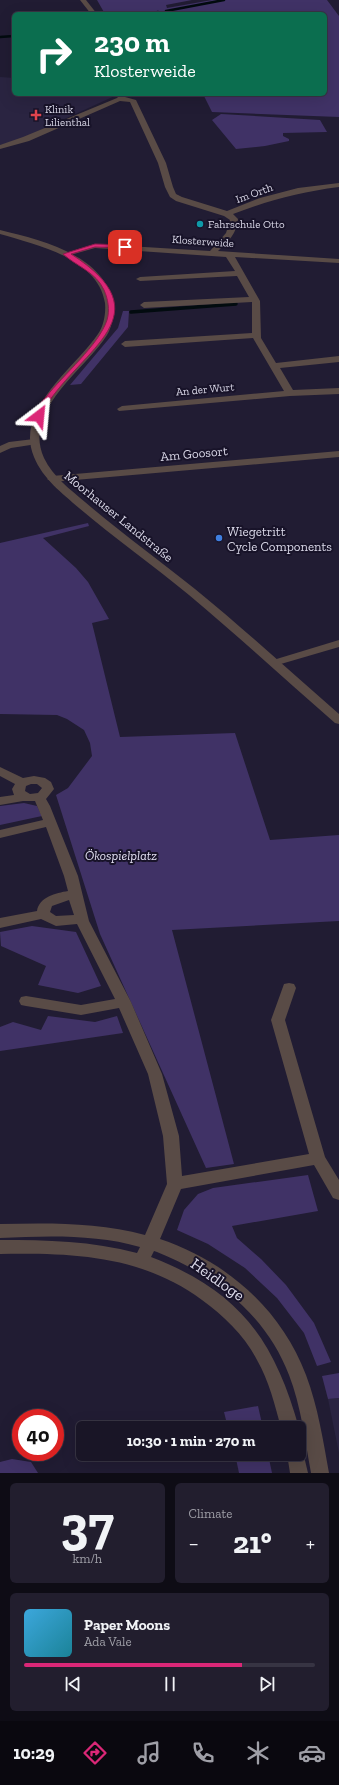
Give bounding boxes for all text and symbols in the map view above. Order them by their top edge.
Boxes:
text: 230 m [94,26,170,59]
icon: right [28,28,80,80]
text: Klosterweide [94,60,196,82]
place label: Klinik Lilienthal [45,103,90,129]
marker: Klinik Lilienthal [30,109,42,121]
street label: Im Orth [234,181,275,206]
place label: Fahrschule Otto [208,218,285,231]
marker: Fahrschule Otto [195,219,205,229]
pin [108,230,142,264]
street label: Klosterweide [172,233,234,250]
icon: arrive [114,236,136,258]
street label: An der Wurt [175,380,236,399]
position arrow [18,395,60,437]
street label: Am Goosort [160,443,229,464]
street label: Moorhauser Landstraße [61,468,176,565]
place label: Wiegetritt Cycle Components [227,524,332,554]
marker: Wiegetritt Cycle Components [214,533,224,543]
park label: Ökospielplatz [85,848,157,863]
street label: Heidloge [187,1254,248,1305]
speed limit sign: 40 [12,1409,64,1461]
text: 10:30 · 1 min · 270 m [127,1432,255,1450]
text: 37 [61,1494,114,1556]
text: Climate [189,1506,232,1521]
text: 21° [233,1525,272,1561]
text: − [189,1530,199,1557]
text: + [306,1530,315,1557]
text: km/h [72,1551,102,1566]
text: Paper Moons [84,1616,170,1634]
text: Ada Vale [84,1634,132,1649]
icon: previous [62,1673,84,1695]
icon: pause [159,1673,181,1695]
icon: next [256,1673,278,1695]
icon: directions [81,1739,109,1767]
icon: music [135,1739,163,1767]
icon: phone [189,1739,217,1767]
icon: climate [244,1739,272,1767]
icon: car [298,1739,326,1767]
text: 10:29 [13,1742,55,1764]

